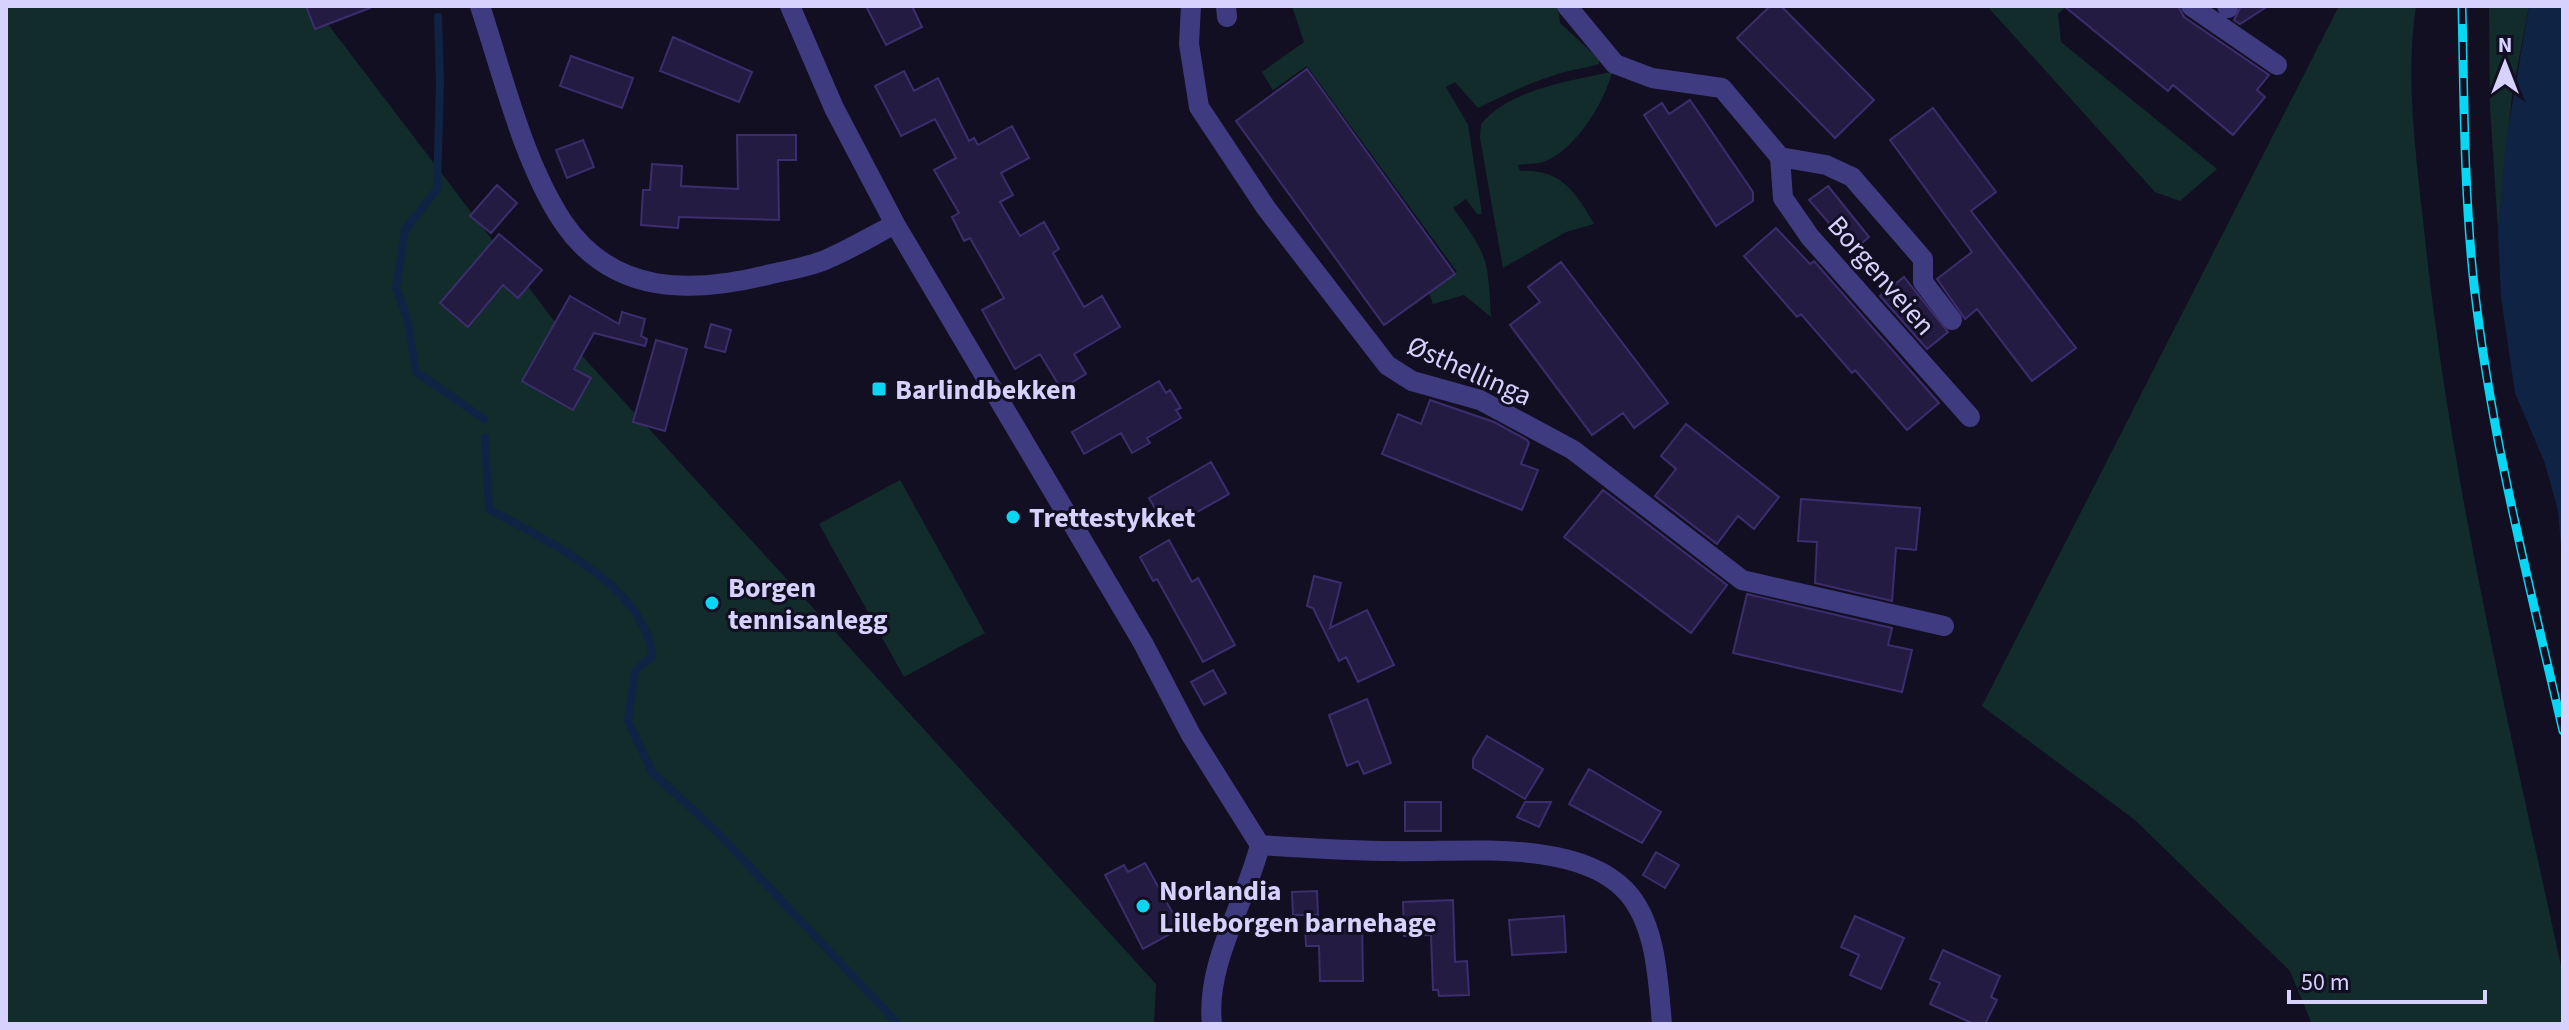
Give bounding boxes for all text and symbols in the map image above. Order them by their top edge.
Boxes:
north arrow [2465,24,2545,104]
text: N [2498,29,2512,61]
street label: Borgenveien [1818,207,1945,344]
street label: Østhellinga [1401,326,1538,416]
place label: Barlindbekken [895,370,1077,410]
marker: Barlindbekken [870,380,888,398]
place label: Trettestykket [1029,498,1196,538]
marker: Trettestykket [1004,508,1022,526]
place label: Borgen tennisanlegg [728,568,888,640]
marker: Borgen tennisanlegg [703,594,721,612]
place label: Norlandia Lilleborgen barnehage [1159,871,1437,943]
marker: Norlandia Lilleborgen barnehage [1134,897,1152,915]
scale bar [2289,954,2485,1004]
text: 50 m [2301,965,2350,1000]

